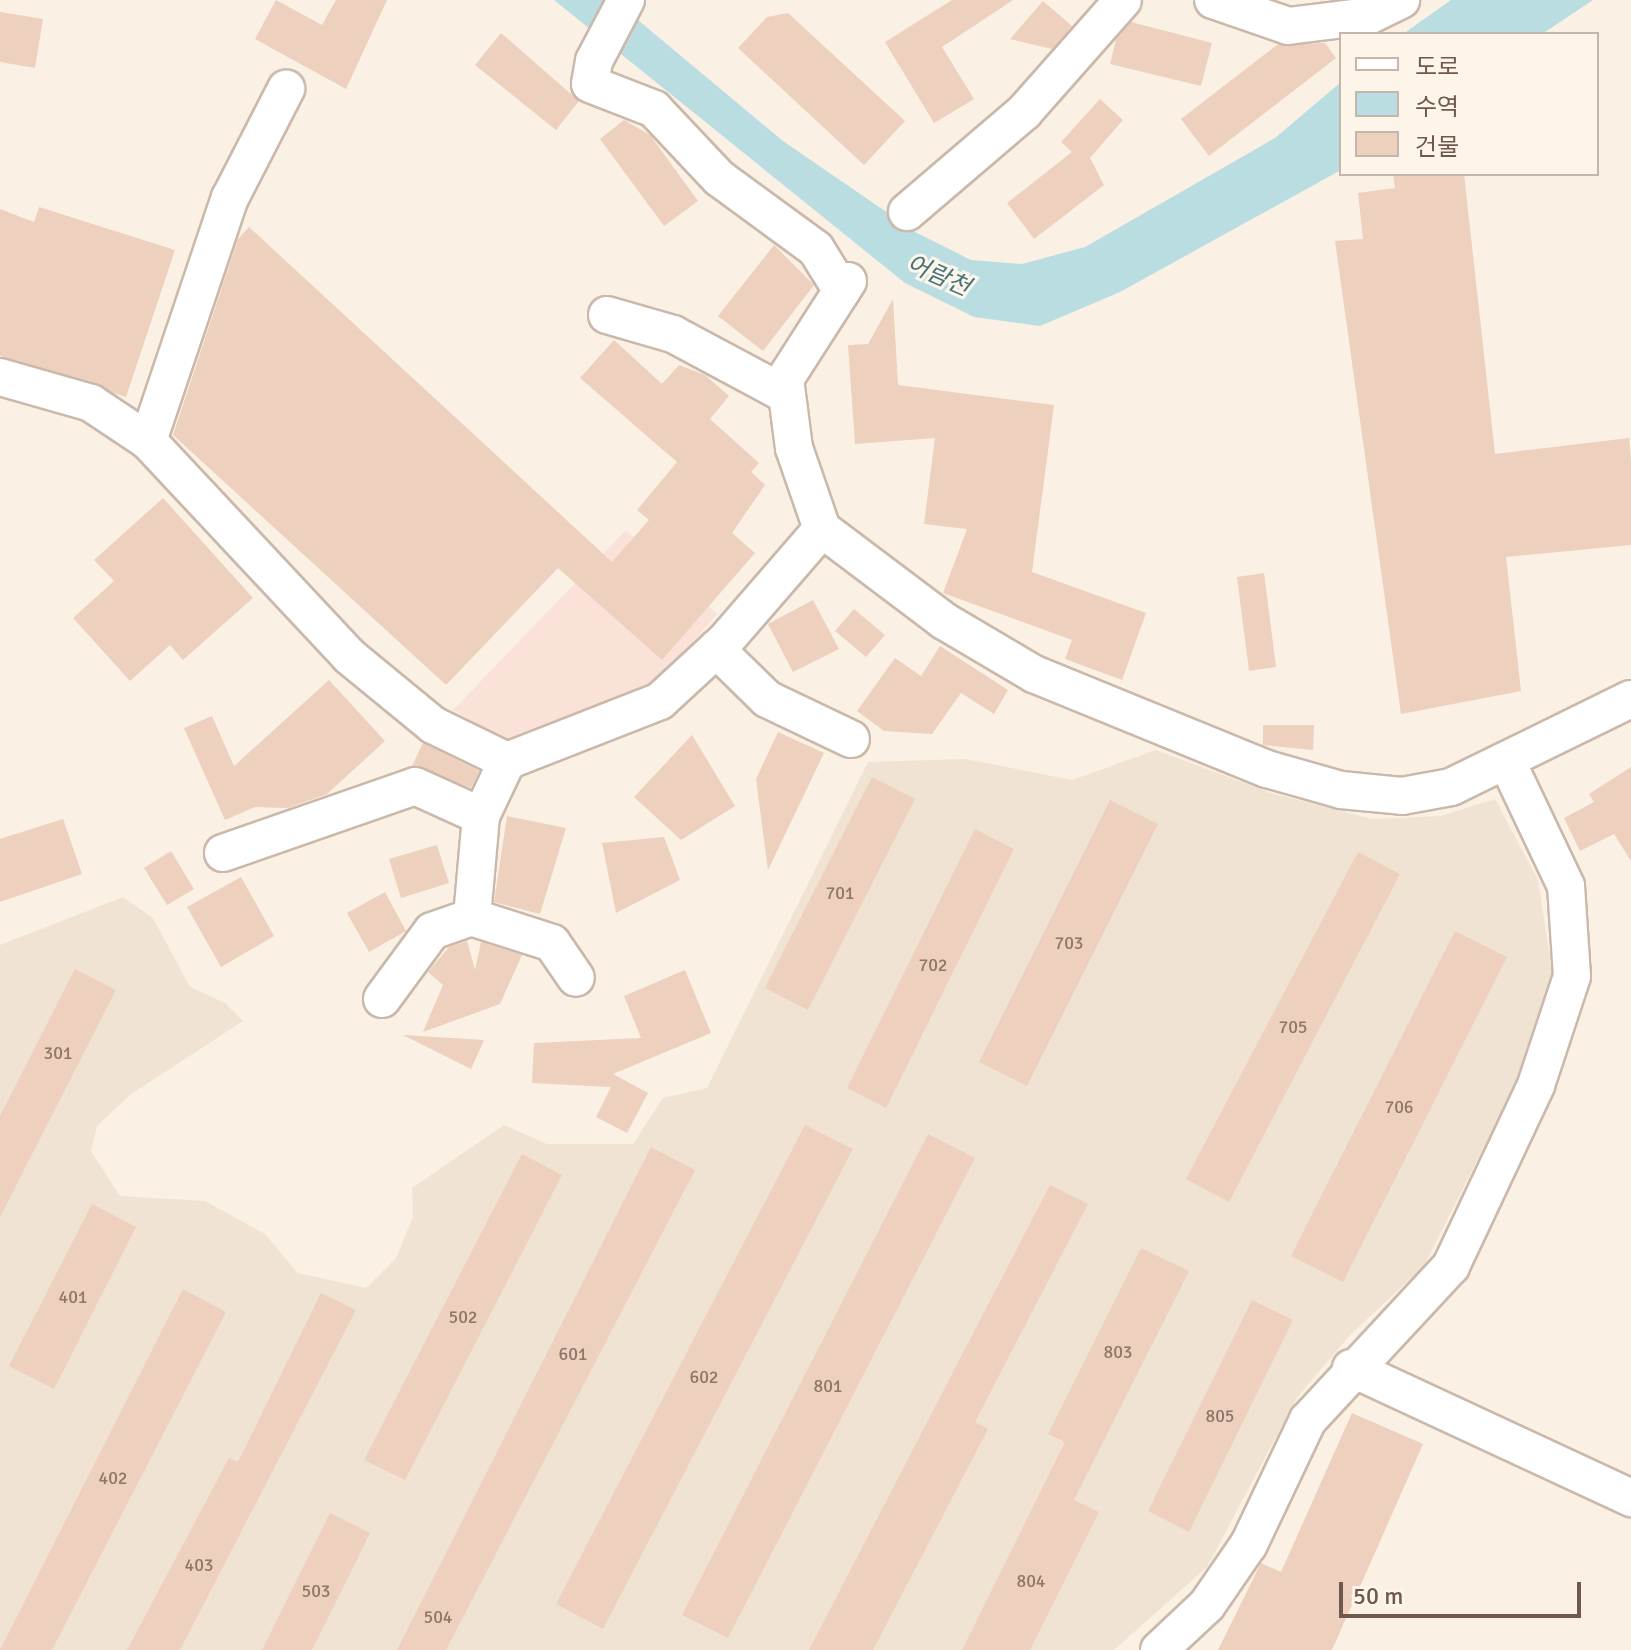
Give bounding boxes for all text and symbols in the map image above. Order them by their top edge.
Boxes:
legend [1339,32,1599,176]
text: 도로 [1415,52,1459,82]
text: 수역 [1415,92,1459,122]
text: 건물 [1415,132,1459,162]
water label: 어람천 [902,249,974,303]
house number: 701 [825,882,855,904]
house number: 703 [1054,932,1084,954]
house number: 702 [918,954,948,976]
house number: 705 [1278,1016,1308,1038]
house number: 301 [43,1042,73,1064]
house number: 706 [1384,1096,1414,1118]
house number: 401 [58,1286,88,1308]
house number: 502 [448,1306,478,1328]
house number: 803 [1103,1341,1133,1363]
house number: 601 [558,1343,588,1365]
house number: 602 [689,1366,719,1388]
house number: 801 [813,1375,843,1397]
house number: 805 [1205,1405,1235,1427]
house number: 402 [98,1467,128,1489]
house number: 403 [184,1554,214,1576]
scale bar [1343,1566,1585,1616]
house number: 804 [1016,1570,1046,1592]
house number: 503 [301,1580,331,1602]
text: 50 m [1353,1581,1403,1611]
house number: 504 [423,1606,453,1628]

